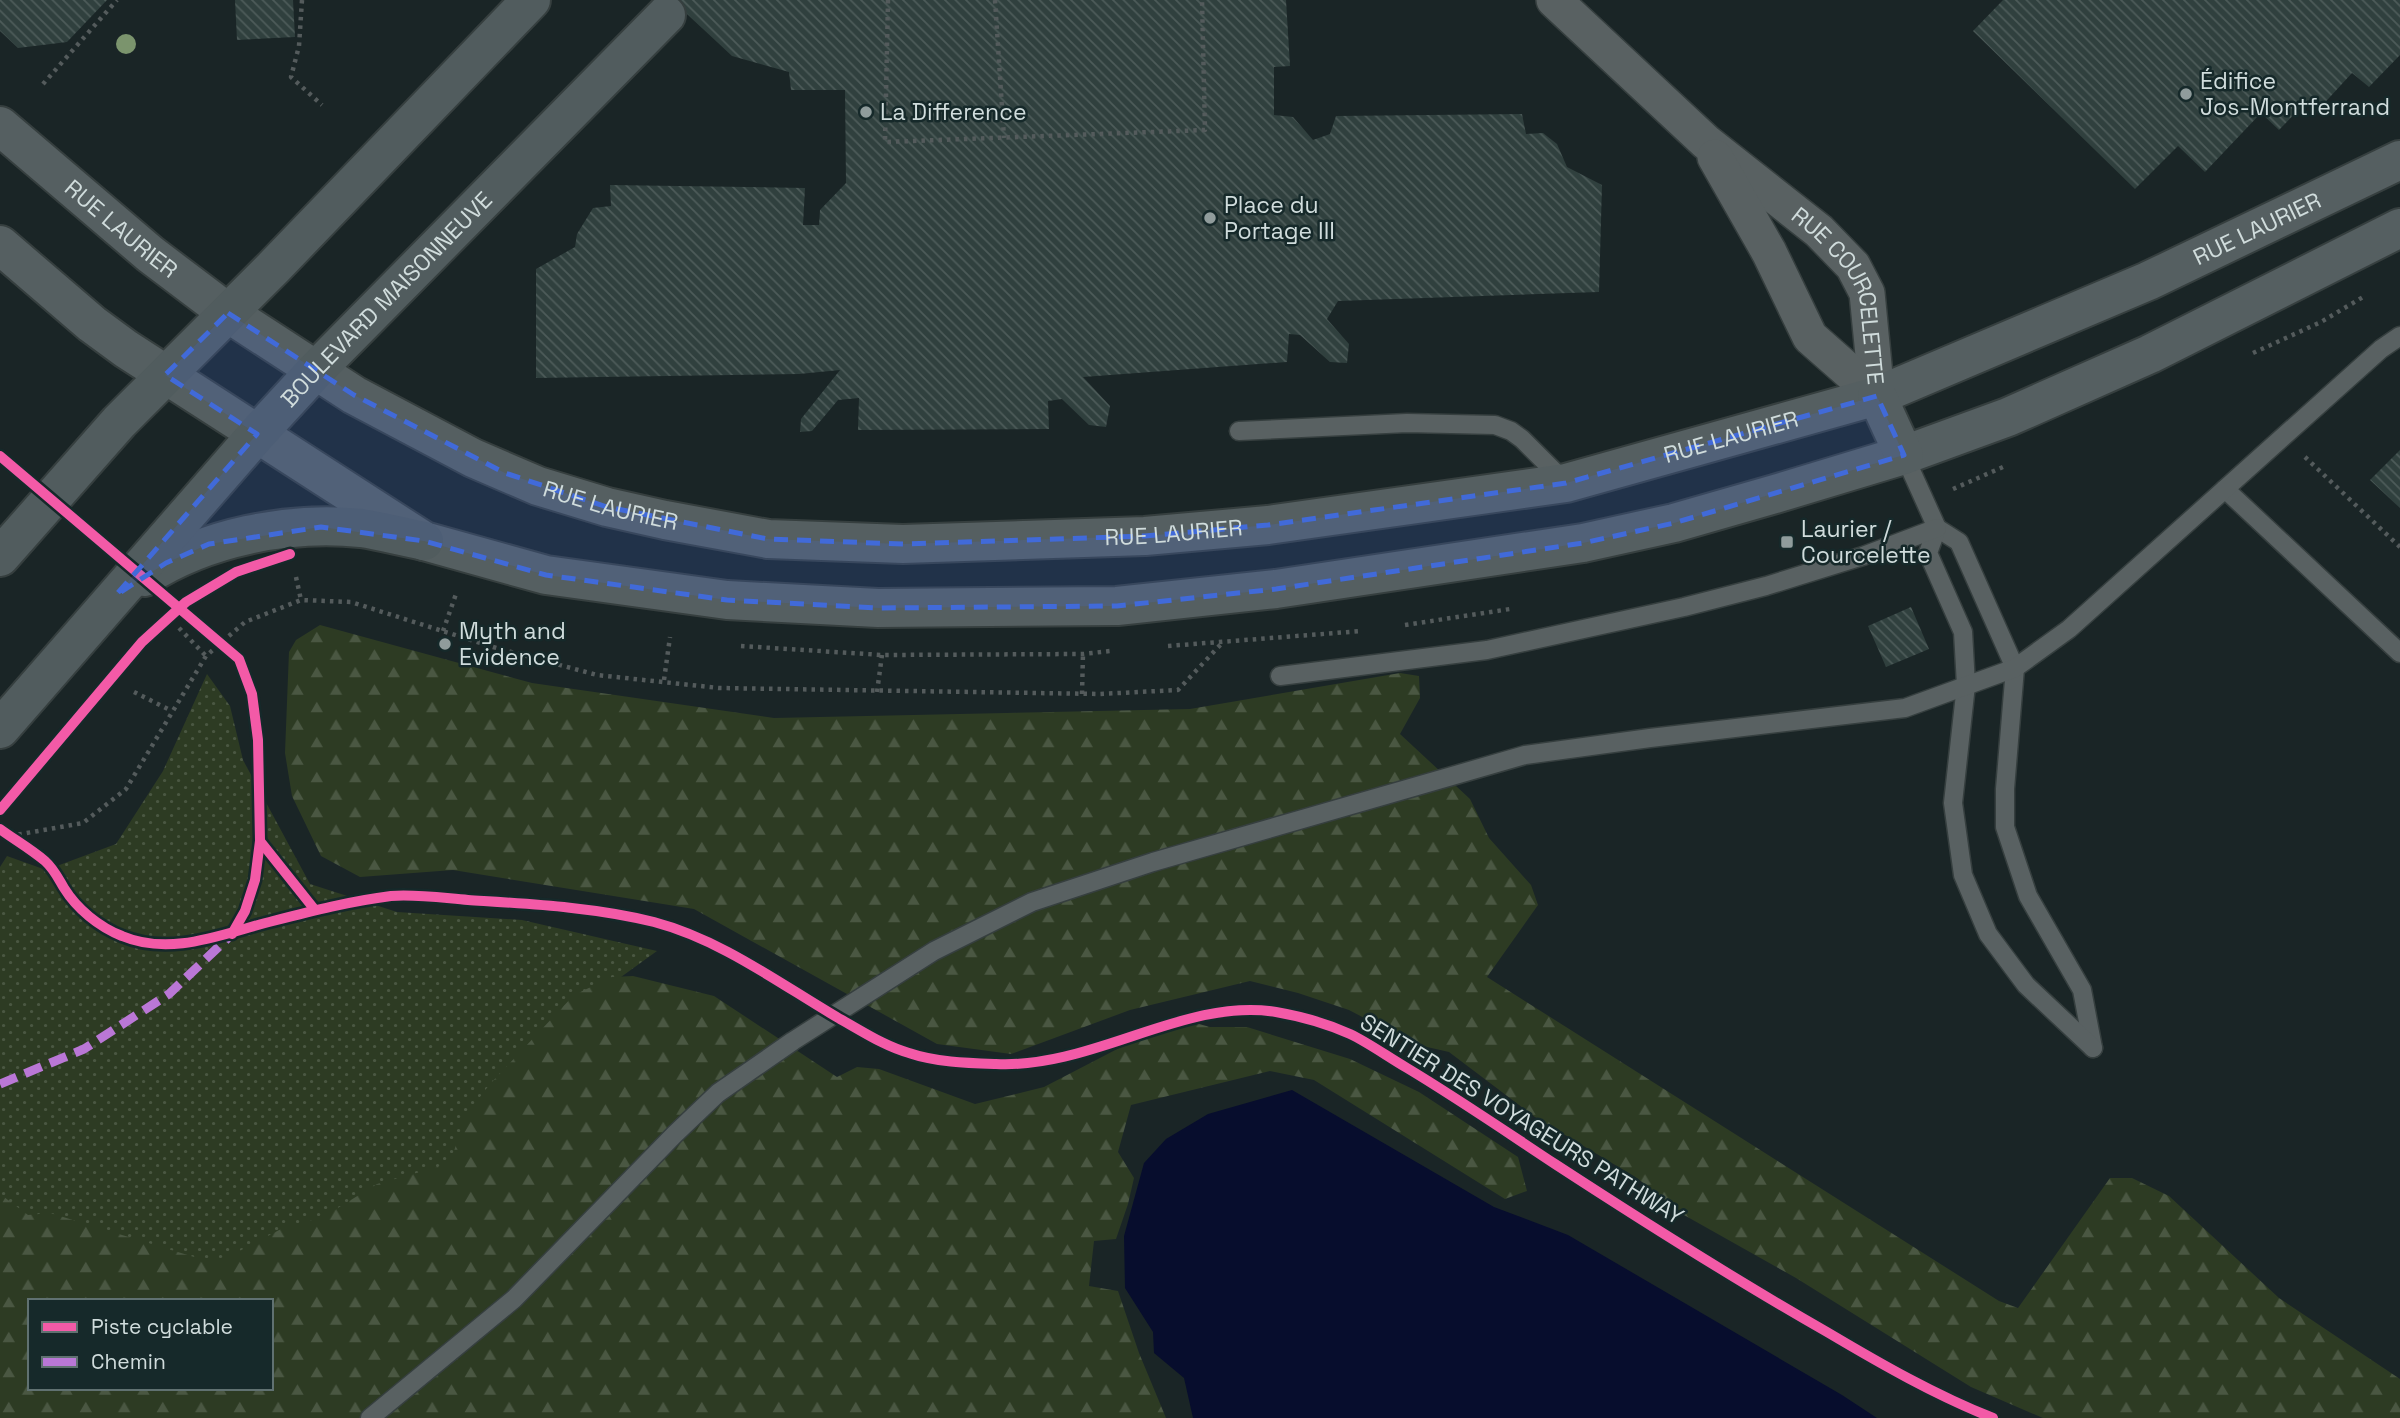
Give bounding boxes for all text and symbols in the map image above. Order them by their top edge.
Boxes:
place label: Édifice Jos-Montferrand [2200,66,2390,122]
marker: Édifice Jos-Montferrand [2178,86,2194,102]
place label: La Difference [880,97,1027,127]
marker: La Difference [858,104,874,120]
street label: RUE LAURIER [59,173,184,285]
street label: BOULEVARD MAISONNEUVE [274,185,499,414]
street label: RUE LAURIER [2188,185,2326,272]
place label: Place du Portage III [1224,190,1335,246]
street label: RUE COURCELETTE [1785,200,1891,386]
marker: Place du Portage III [1202,210,1218,226]
street label: RUE LAURIER [1660,404,1802,470]
street label: RUE LAURIER [539,473,680,537]
street label: RUE LAURIER [1104,512,1244,552]
place label: Laurier / Courcelette [1801,514,1931,570]
marker: Laurier / Courcelette [1779,534,1795,550]
place label: Myth and Evidence [459,616,566,672]
marker: Myth and Evidence [437,636,453,652]
street label: SENTIER DES VOYAGEURS PATHWAY [1355,1007,1689,1231]
legend [28,1299,273,1390]
text: Piste cyclable [91,1313,233,1340]
text: Chemin [91,1348,166,1375]

